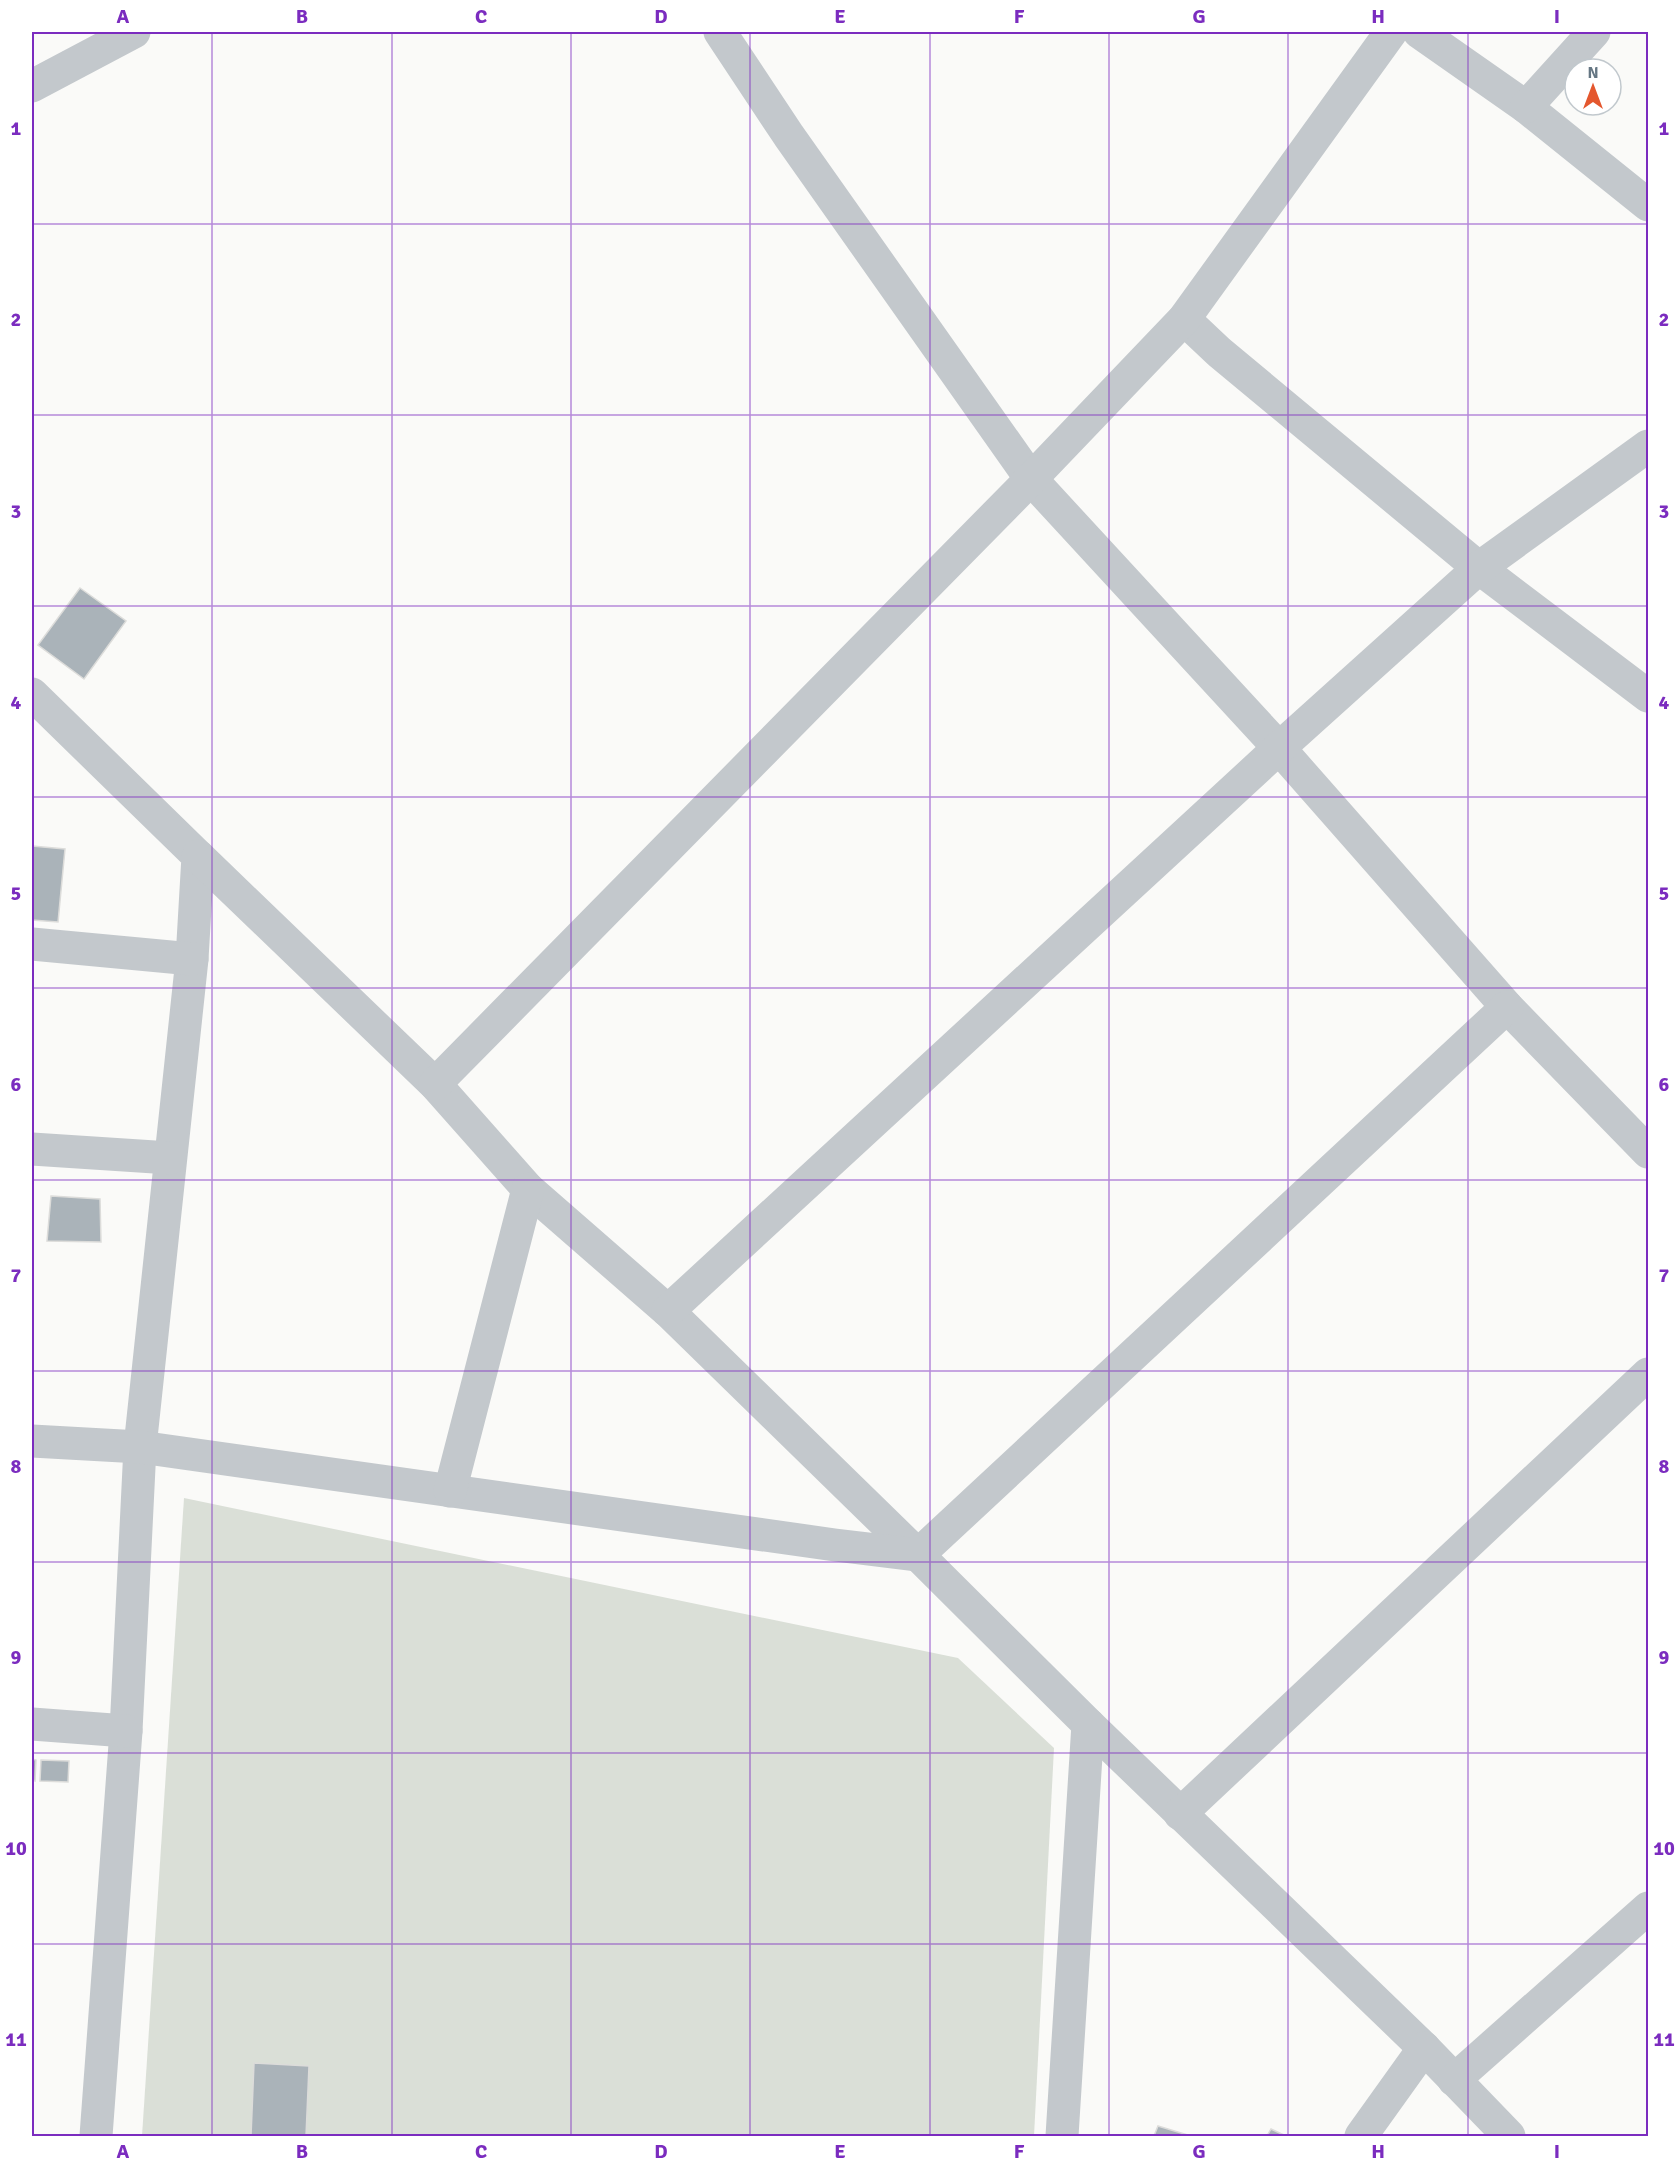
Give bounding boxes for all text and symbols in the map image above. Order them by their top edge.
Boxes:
text: A [117,4,130,29]
text: B [296,4,308,29]
text: C [475,4,487,29]
text: D [654,4,668,29]
text: E [834,4,846,29]
text: F [1014,4,1025,29]
text: G [1192,4,1206,29]
text: H [1371,4,1385,29]
text: I [1554,4,1560,29]
north arrow [1563,57,1623,117]
text: N [1587,63,1599,83]
text: 1 [11,116,22,141]
text: 1 [1659,116,1670,141]
text: 2 [11,307,21,332]
text: 2 [1659,307,1669,332]
text: 3 [11,499,21,524]
text: 3 [1659,499,1669,524]
text: 4 [11,690,22,715]
text: 4 [1659,690,1670,715]
text: 5 [11,881,21,906]
text: 5 [1659,881,1669,906]
text: 6 [11,1072,22,1097]
text: 6 [1659,1072,1670,1097]
text: 7 [11,1263,22,1288]
text: 7 [1659,1263,1670,1288]
text: 8 [11,1454,22,1479]
text: 8 [1659,1454,1670,1479]
text: 9 [11,1645,22,1670]
text: 9 [1659,1645,1670,1670]
text: 10 [5,1836,27,1861]
text: 10 [1653,1836,1675,1861]
text: 11 [5,2027,27,2052]
text: 11 [1653,2027,1675,2052]
text: A [117,2139,130,2164]
text: B [296,2139,308,2164]
text: C [475,2139,487,2164]
text: D [654,2139,668,2164]
text: E [834,2139,846,2164]
text: F [1014,2139,1025,2164]
text: G [1192,2139,1206,2164]
text: H [1371,2139,1385,2164]
text: I [1554,2139,1560,2164]

